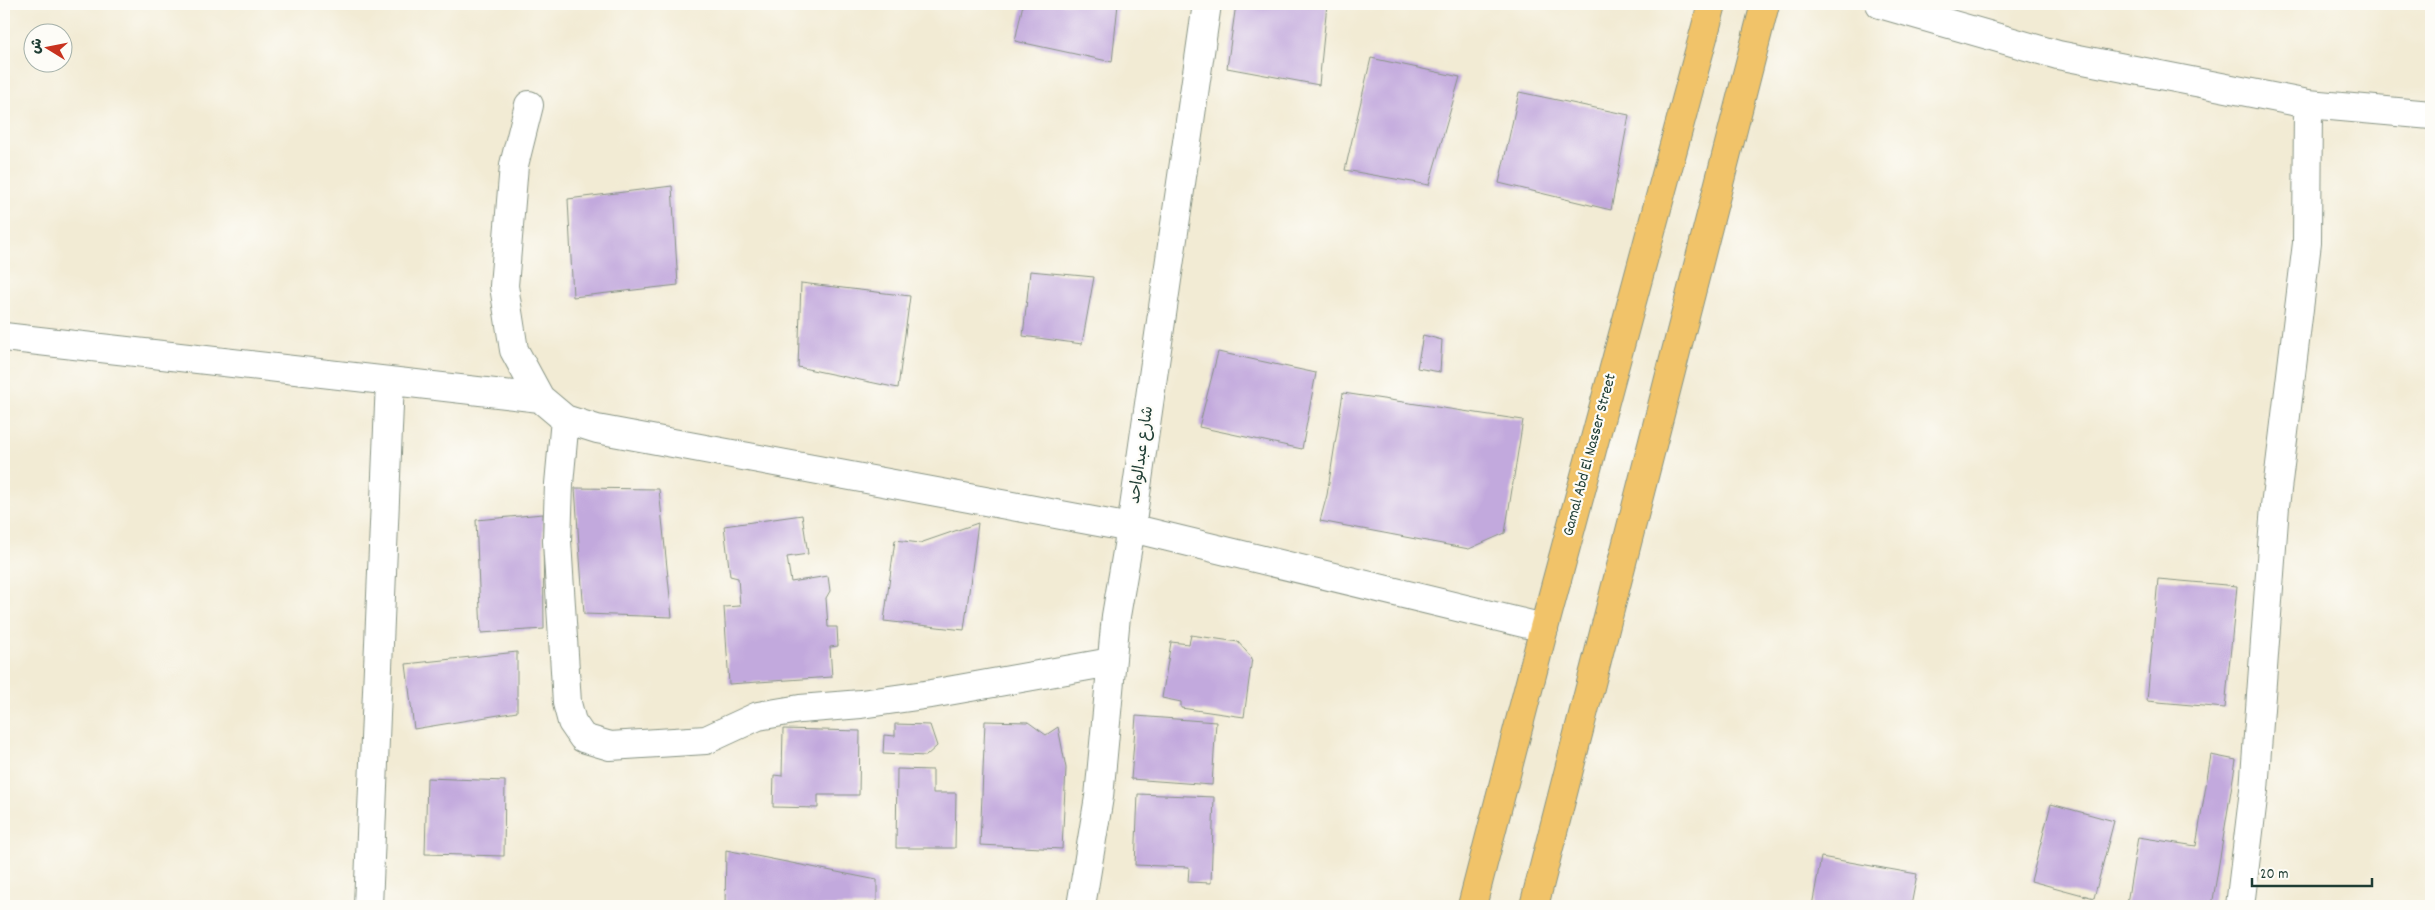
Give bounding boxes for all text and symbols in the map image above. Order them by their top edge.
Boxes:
north arrow [22,22,72,72]
text: ش [26,37,48,55]
street label: Gamal Abd El Nasser Street [1557,371,1623,539]
street label: شارع عبدالواحد [1124,405,1160,505]
scale bar [2252,855,2372,887]
text: 20 m [2260,864,2288,886]

